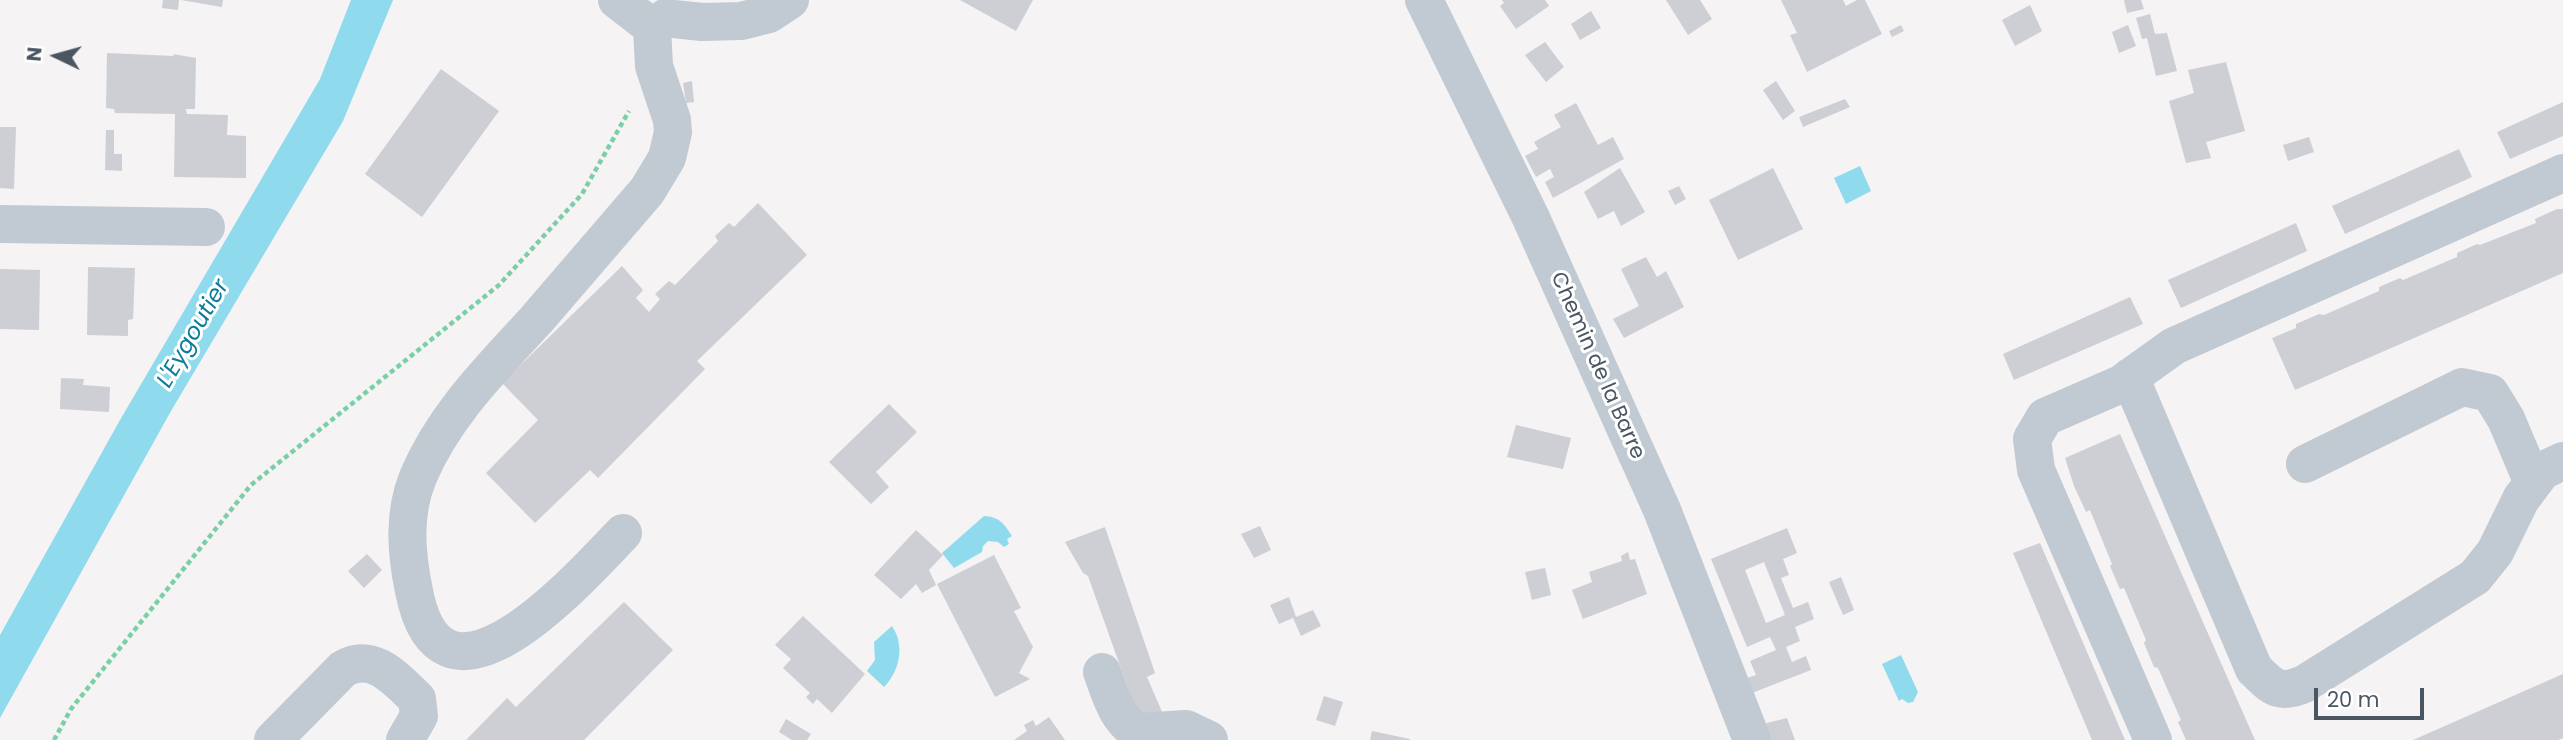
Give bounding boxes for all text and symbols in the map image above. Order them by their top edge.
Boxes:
north arrow [21,21,91,91]
text: N [21,46,49,62]
street label: Chemin de la Barre [1544,269,1650,463]
water label: L'Eygoutier [152,275,236,393]
scale bar [2318,674,2428,718]
text: 20 m [2327,685,2380,714]

